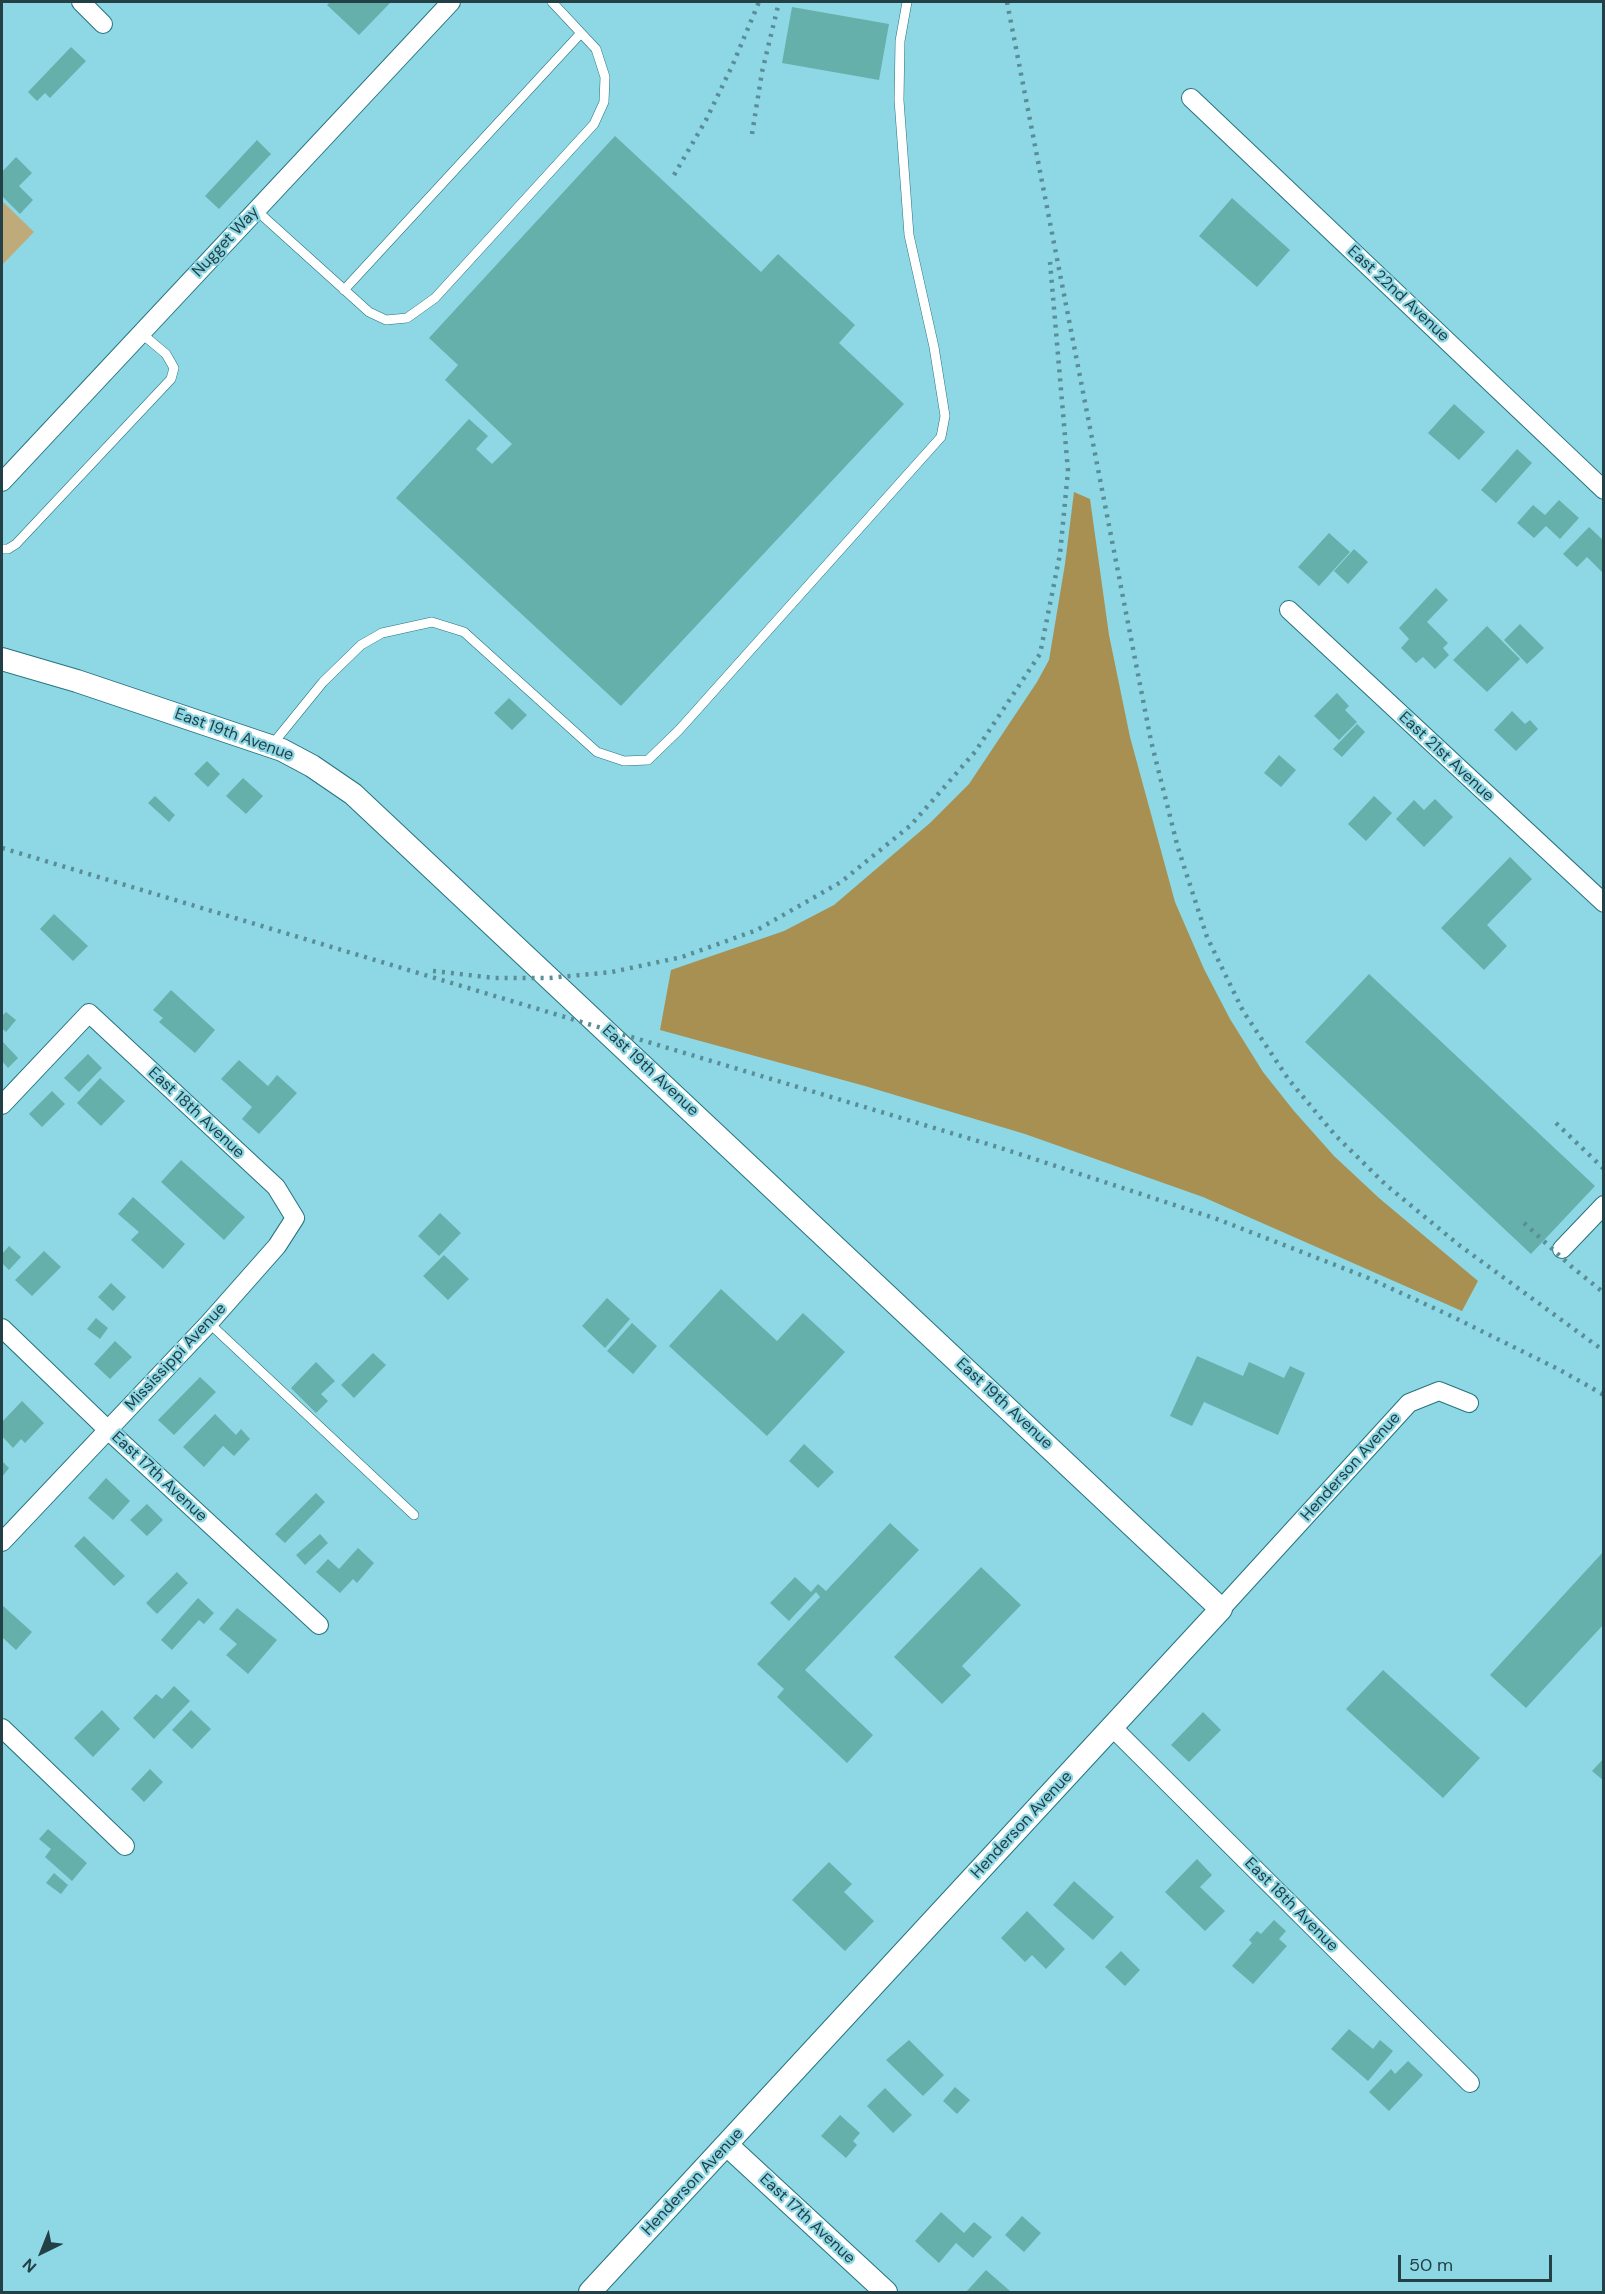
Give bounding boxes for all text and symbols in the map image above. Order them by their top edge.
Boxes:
street label: Nugget Way [189,203,263,281]
street label: East 22nd Avenue [1343,242,1453,346]
street label: East 19th Avenue [172,705,296,765]
street label: East 21st Avenue [1395,708,1497,806]
street label: East 19th Avenue [598,1021,702,1121]
street label: East 18th Avenue [144,1063,248,1163]
street label: Mississippi Avenue [121,1299,231,1415]
street label: East 19th Avenue [952,1354,1056,1454]
street label: Henderson Avenue [1297,1409,1405,1525]
street label: East 17th Avenue [107,1428,211,1526]
street label: Henderson Avenue [967,1767,1077,1883]
street label: East 18th Avenue [1240,1854,1342,1956]
street label: Henderson Avenue [638,2124,748,2240]
street label: East 17th Avenue [755,2170,859,2268]
north arrow [12,2222,72,2282]
scale bar [1401,2243,1556,2281]
text: 50 m [1409,2253,1453,2277]
text: N [18,2254,41,2277]

